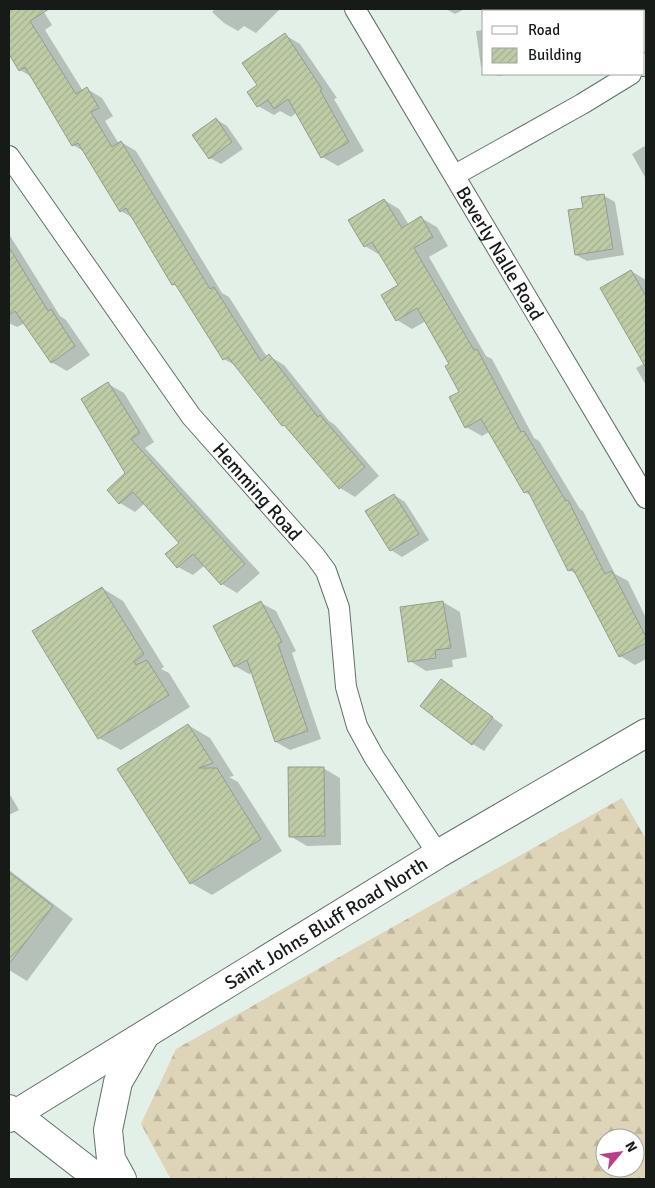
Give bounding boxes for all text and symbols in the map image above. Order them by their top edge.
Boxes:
legend [482,10,645,75]
text: Road [528,21,560,39]
text: Building [528,46,582,64]
street label: Beverly Nalle Road [450,182,549,325]
street label: Hemming Road [207,438,307,546]
street label: Saint Johns Bluff Road North [220,852,432,995]
north arrow [595,1128,645,1178]
text: N [621,1139,641,1155]

